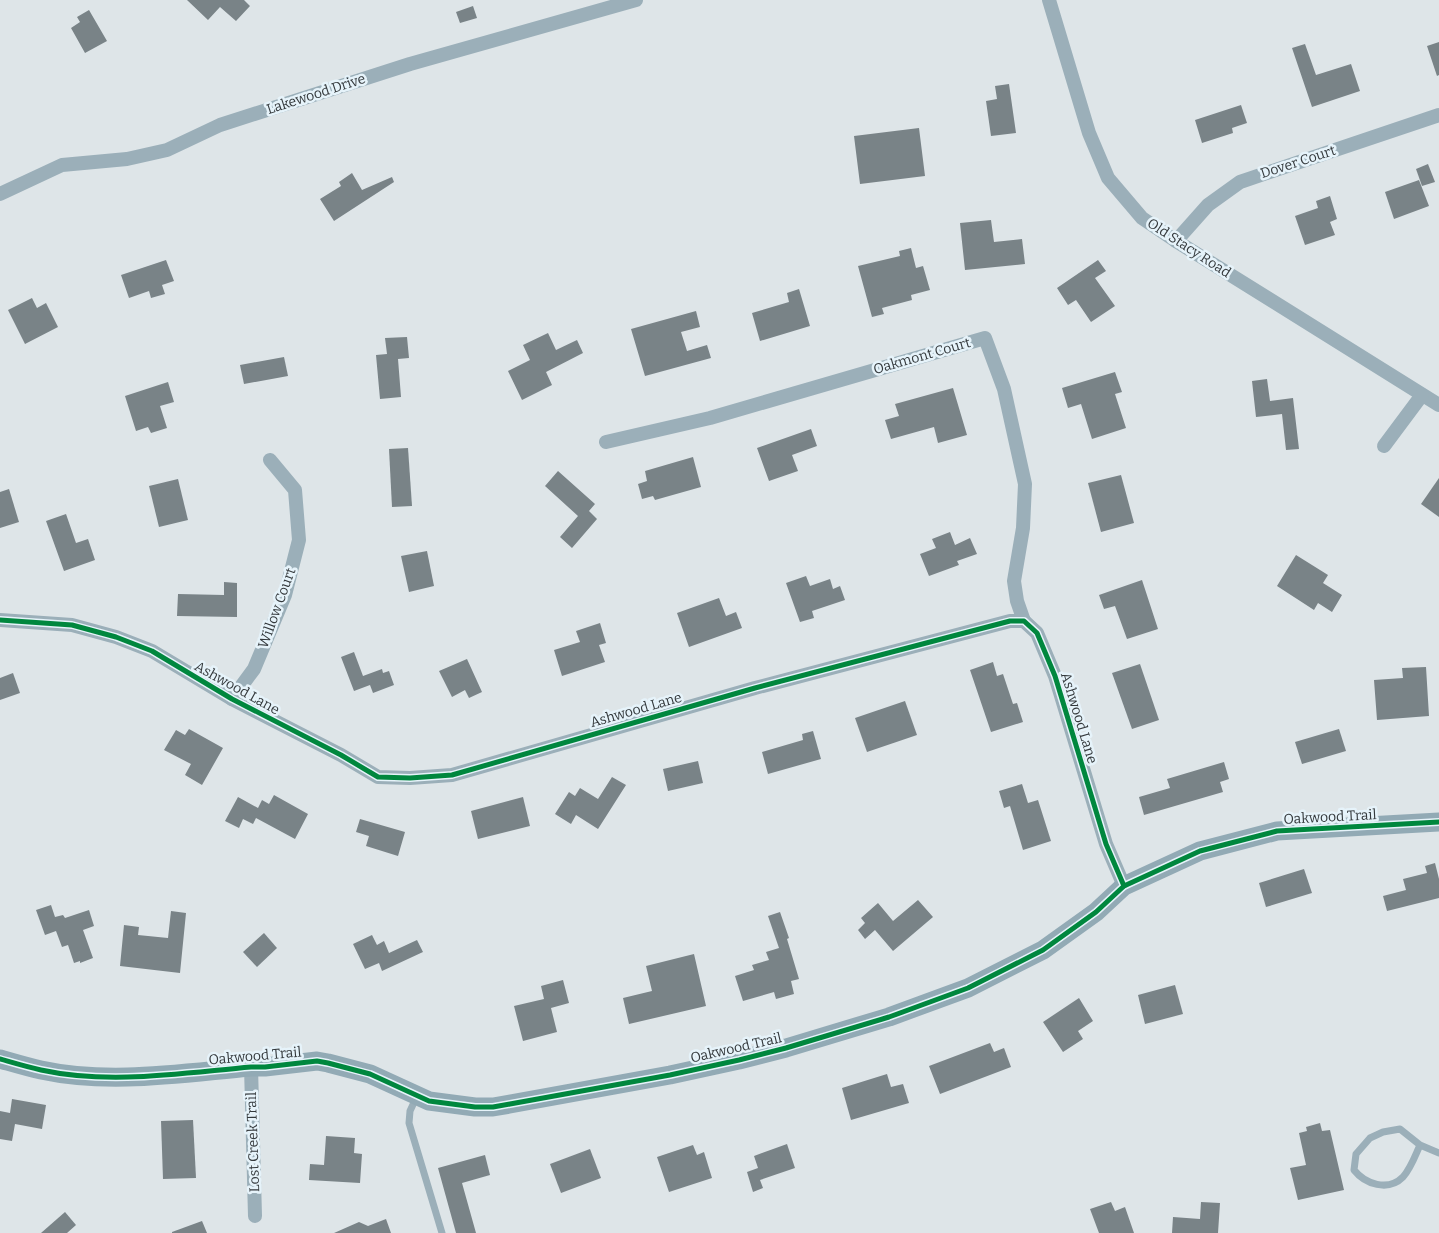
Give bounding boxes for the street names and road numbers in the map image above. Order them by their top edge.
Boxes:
street label: Lakewood Drive [265,70,367,118]
street label: Dover Court [1258,142,1338,182]
street label: Old Stacy Road [1144,215,1234,281]
street label: Oakmont Court [871,334,973,378]
street label: Willow Court [255,565,299,651]
street label: Ashwood Lane [191,658,283,718]
street label: Ashwood Lane [1057,670,1101,766]
street label: Ashwood Lane [588,689,684,731]
street label: Oakwood Trail [1283,806,1377,828]
street label: Oakwood Trail [689,1029,783,1067]
street label: Oakwood Trail [208,1043,302,1069]
street label: Lost Creek Trail [243,1092,263,1192]

